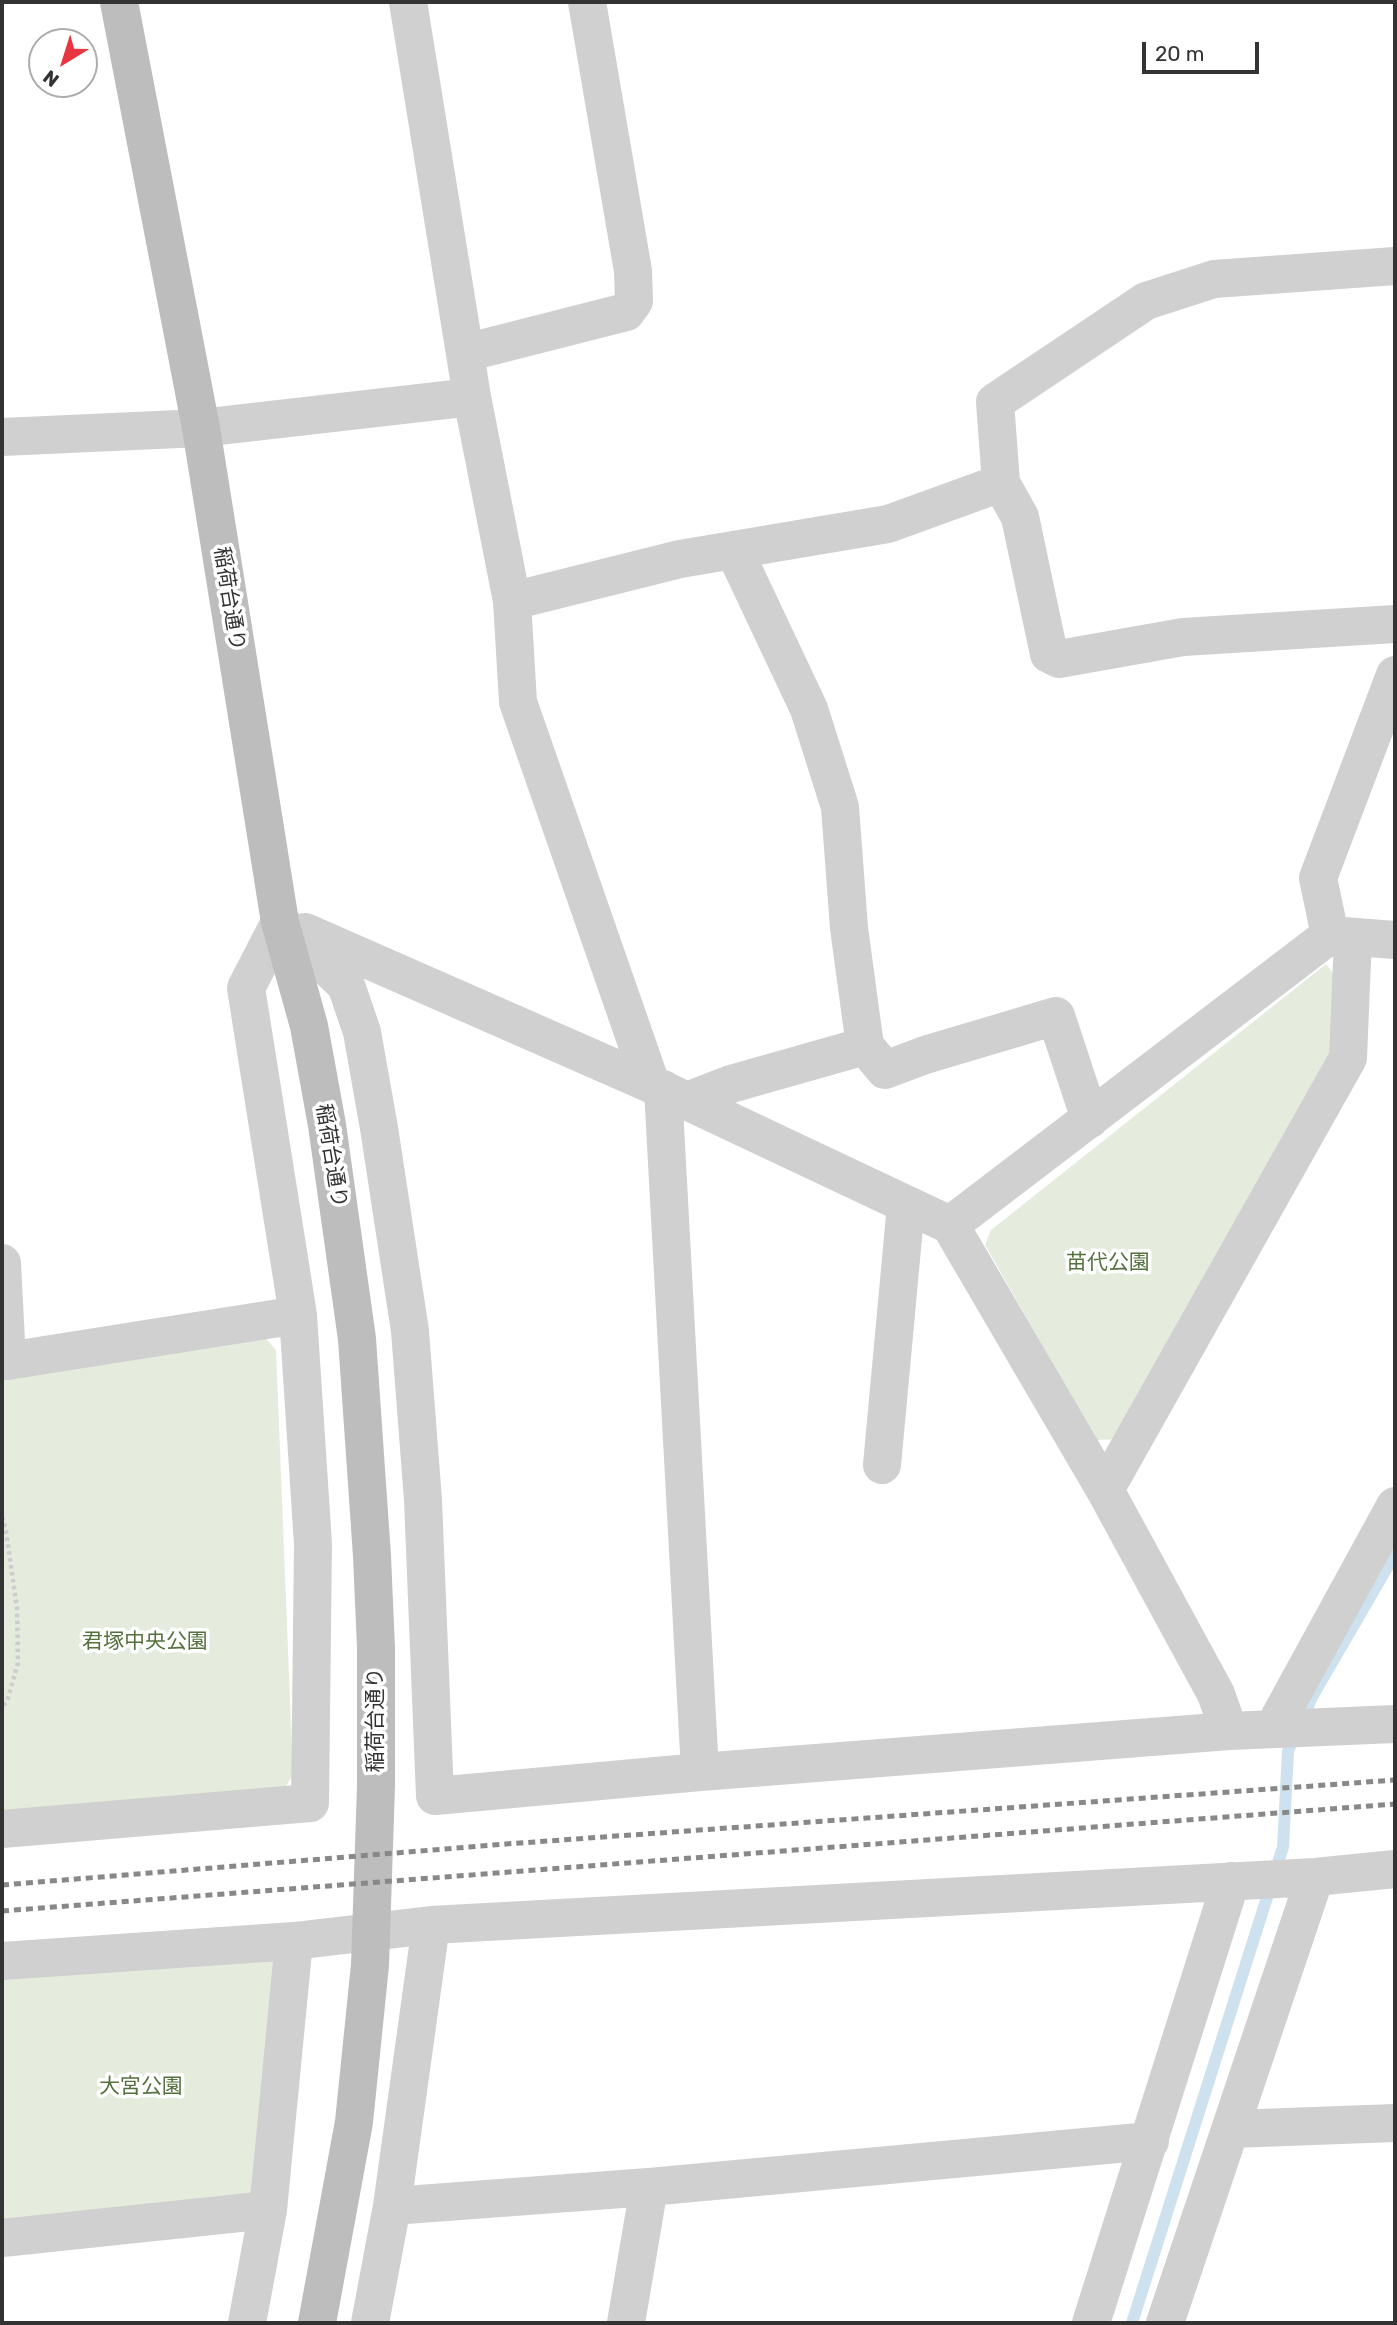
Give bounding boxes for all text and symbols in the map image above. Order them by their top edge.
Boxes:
north arrow [28,28,98,98]
scale bar [1145,28,1262,72]
text: 20 m [1155,41,1204,66]
text: N [39,65,63,92]
street label: 稲荷台通り [208,545,250,653]
street label: 稲荷台通り [310,1102,352,1210]
park label: 苗代公園 [1066,1250,1150,1276]
park label: 君塚中央公園 [82,1629,208,1655]
street label: 稲荷台通り [363,1668,389,1772]
park label: 大宮公園 [99,2074,183,2100]

